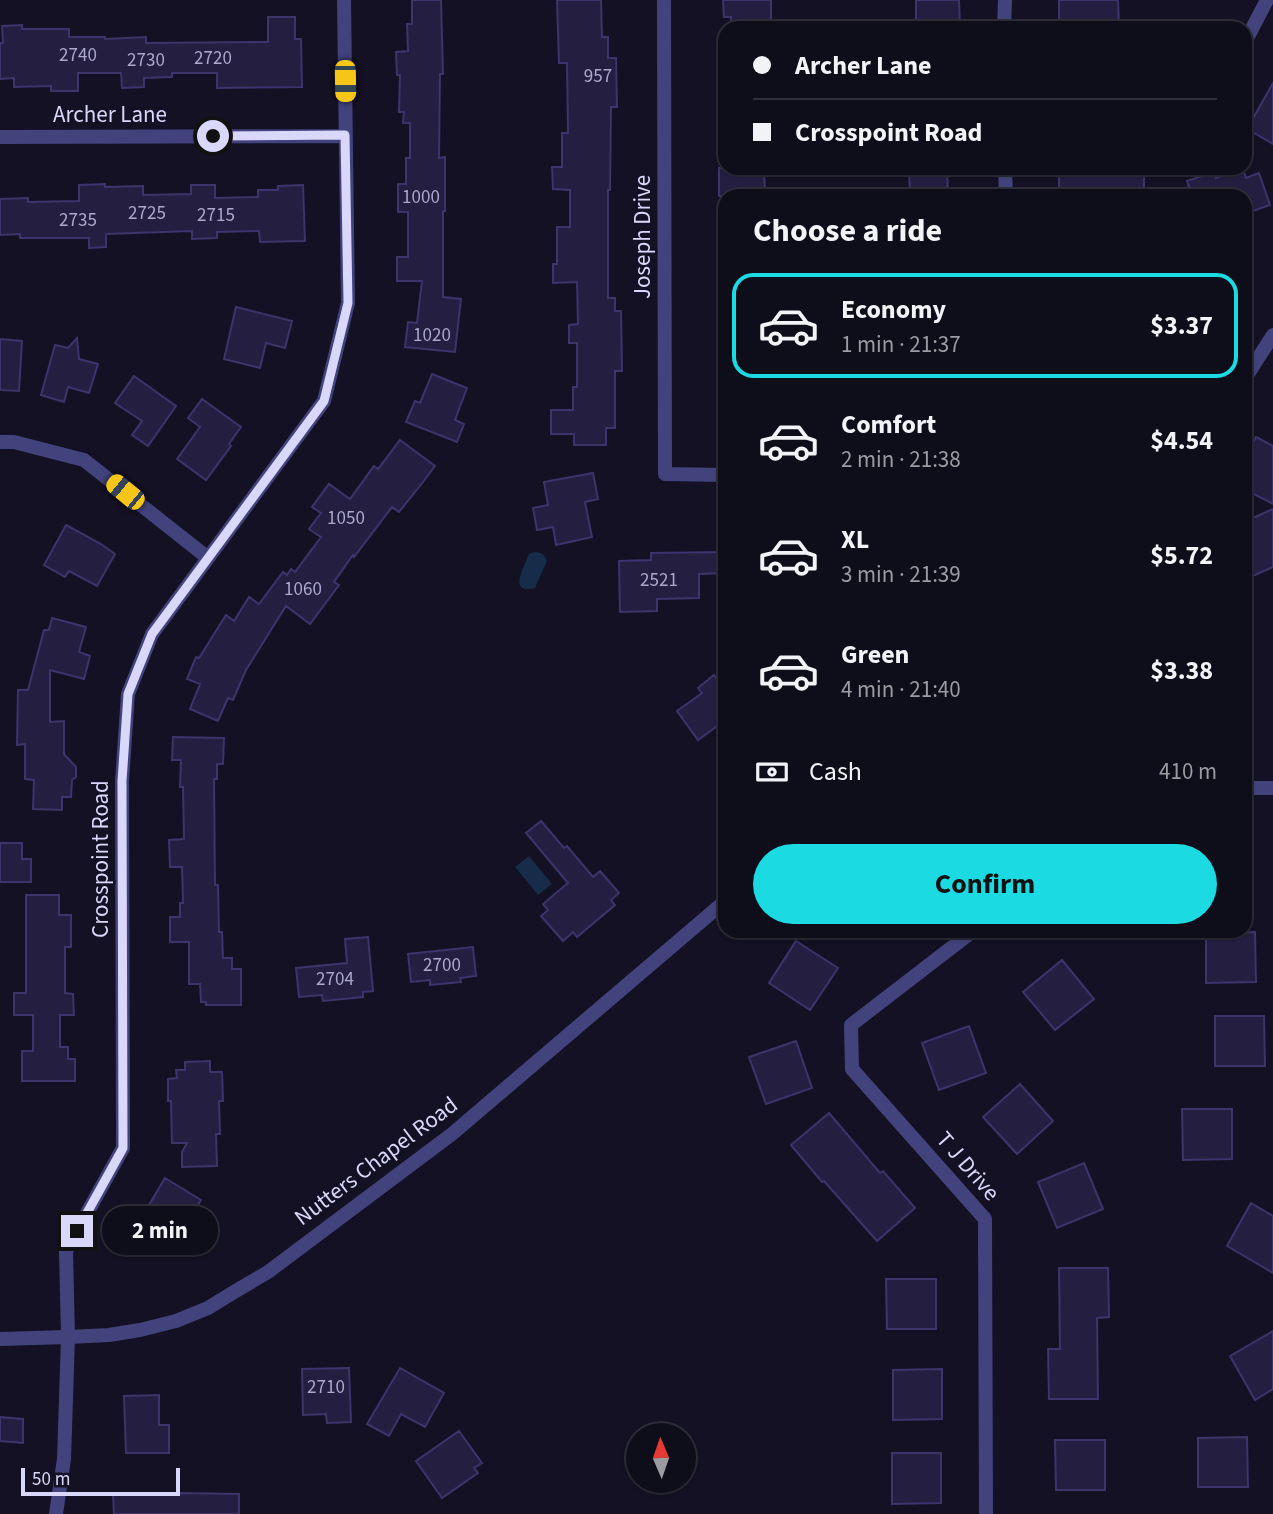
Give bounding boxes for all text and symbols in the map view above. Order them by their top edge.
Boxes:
house number: 2740 [59,42,97,69]
house number: 2720 [194,45,232,72]
house number: 2730 [127,47,165,74]
text: Archer Lane [795,47,932,84]
car [335,60,356,102]
house number: 957 [584,63,612,90]
street label: Archer Lane [53,98,167,131]
text: Crosspoint Road [795,114,983,151]
route start [197,120,229,152]
street label: Joseph Drive [626,175,659,299]
house number: 1000 [402,184,440,211]
house number: 2725 [128,200,166,227]
house number: 2715 [197,202,235,229]
house number: 2735 [59,207,97,234]
text: Choose a ride [753,208,942,254]
text: Economy [841,291,946,328]
icon: car [757,294,820,357]
text: $3.37 [1150,307,1213,344]
house number: 1020 [413,322,451,349]
text: 1 min · 21:37 [841,328,961,361]
text: Comfort [841,406,936,443]
icon: car [757,409,820,472]
text: $4.54 [1150,422,1213,459]
text: 2 min · 21:38 [841,443,961,476]
car [103,471,148,513]
house number: 1050 [327,505,365,532]
text: XL [841,521,869,558]
icon: car [757,524,820,587]
text: $5.72 [1150,537,1213,574]
text: 3 min · 21:39 [841,558,961,591]
house number: 2521 [640,567,678,594]
house number: 1060 [284,576,322,603]
text: Green [841,636,909,673]
icon: car [757,639,820,702]
text: $3.38 [1150,652,1213,689]
text: 4 min · 21:40 [841,673,961,706]
icon: cash [753,753,791,791]
text: Cash [809,753,862,790]
text: 410 m [1159,755,1217,788]
street label: Crosspoint Road [84,780,117,938]
button: Confirm [753,844,1217,924]
house number: 2700 [423,952,461,979]
house number: 2704 [316,966,354,993]
street label: Nutters Chapel Road [287,1089,465,1233]
street label: T J Drive [929,1124,1007,1208]
callout: 2 min [102,1206,217,1256]
text: 2 min [132,1214,188,1247]
route end [61,1215,93,1247]
house number: 2710 [307,1374,345,1401]
north arrow [626,1423,696,1493]
map controls [626,1423,696,1493]
scale bar [21,1465,180,1497]
text: 50 m [32,1466,70,1493]

